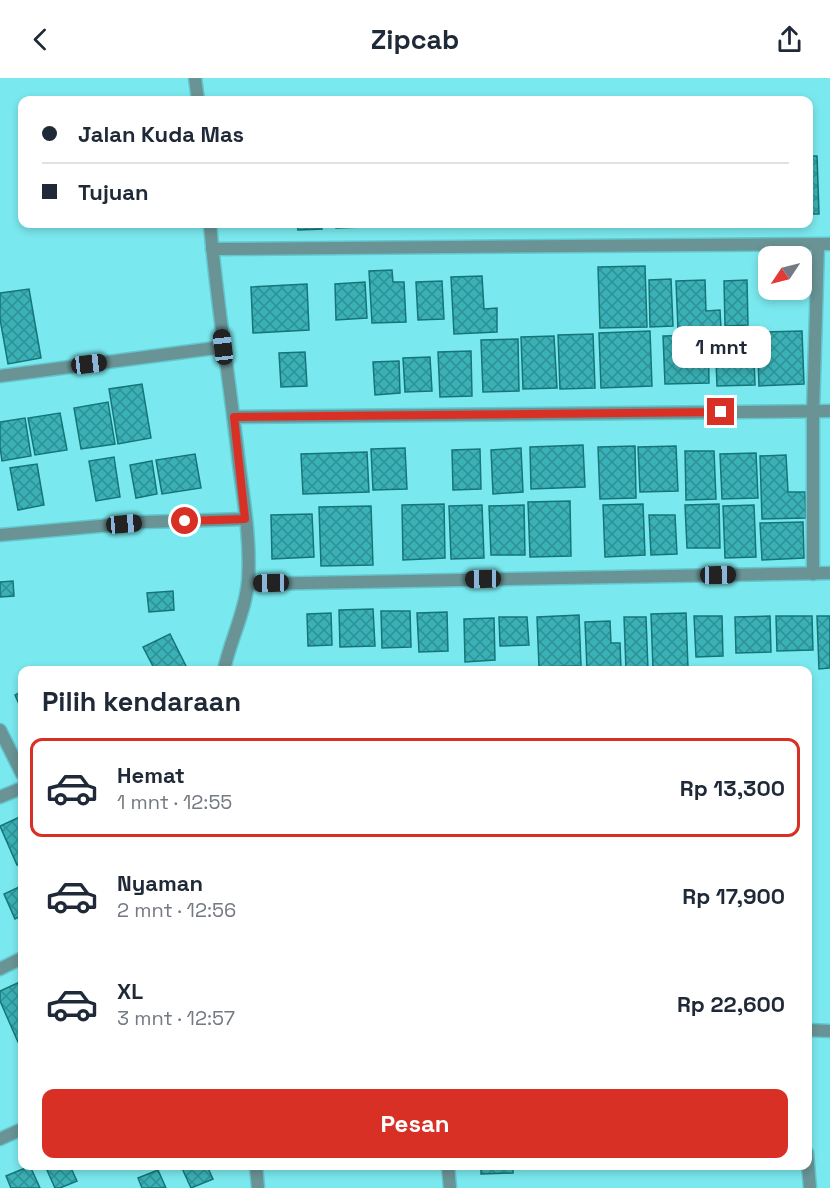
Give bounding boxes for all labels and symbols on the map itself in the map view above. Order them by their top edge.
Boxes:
north arrow [758,246,812,300]
callout: 1 mnt [672,325,771,367]
car [212,328,234,366]
car [70,353,108,375]
route end [707,398,734,425]
route start [171,507,198,534]
car [105,513,143,535]
car [700,566,736,584]
car [465,570,501,588]
car [253,574,289,592]

